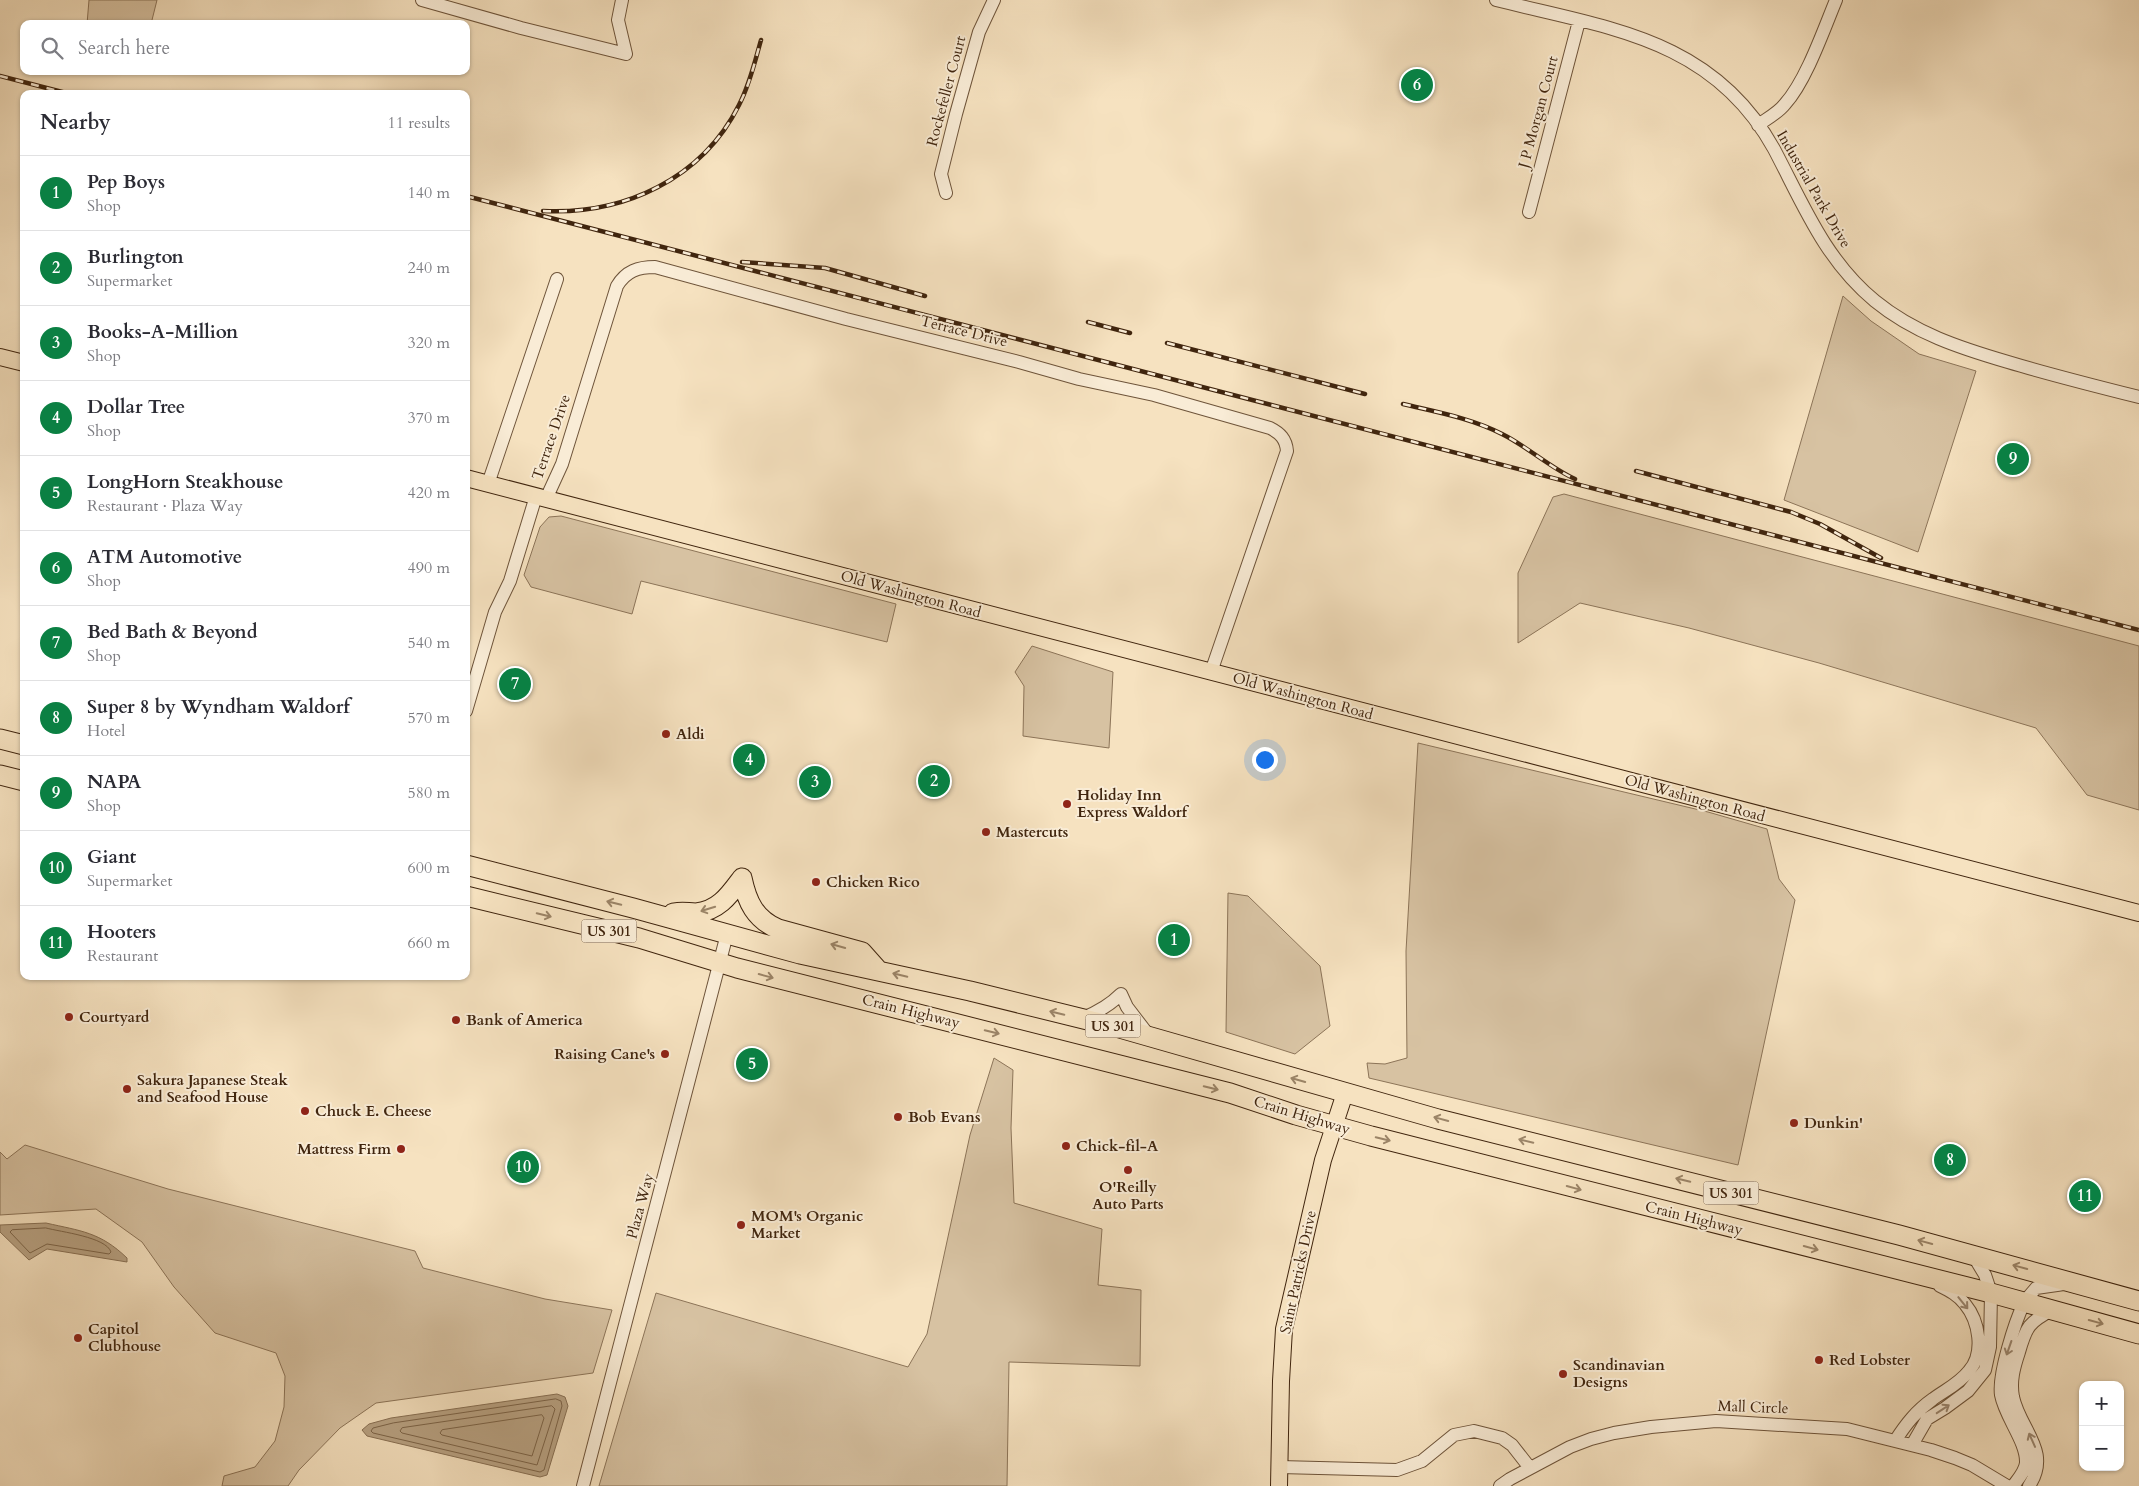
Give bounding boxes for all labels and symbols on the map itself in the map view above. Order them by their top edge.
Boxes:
street label: Rockefeller Court [922,33,970,148]
street label: J P Morgan Court [1513,54,1563,172]
pin: 6 [1401,66,1433,104]
street label: Industrial Park Drive [1772,126,1856,252]
street label: Terrace Drive [918,311,1010,352]
street label: Terrace Drive [527,391,575,482]
pin: 9 [1997,440,2029,478]
street label: Old Washington Road [839,566,983,622]
pin: 7 [499,665,531,703]
street label: Old Washington Road [1231,668,1375,724]
place label: Aldi [676,724,705,744]
marker: Aldi [660,728,672,740]
pin: 4 [733,741,765,779]
your location [1252,747,1278,773]
pin: 2 [918,762,950,800]
pin: 3 [799,763,831,801]
street label: Old Washington Road [1623,770,1767,826]
place label: Holiday Inn Express Waldorf [1077,785,1190,822]
marker: Holiday Inn Express Waldorf [1061,798,1073,810]
place label: Mastercuts [996,822,1068,842]
marker: Mastercuts [980,826,992,838]
place label: Chicken Rico [826,872,920,892]
marker: Chicken Rico [810,876,822,888]
one-way arrow [607,898,623,907]
one-way arrow [700,905,716,915]
one-way arrow [536,911,552,920]
road number: US 301 [582,919,636,942]
pin: 1 [1158,921,1190,959]
one-way arrow [830,940,846,950]
one-way arrow [892,970,908,979]
one-way arrow [758,971,774,981]
street label: Crain Highway [860,989,962,1033]
place label: Courtyard [79,1007,150,1027]
one-way arrow [1050,1008,1066,1017]
place label: Bank of America [466,1010,583,1030]
marker: Courtyard [63,1011,75,1023]
marker: Bank of America [450,1014,462,1026]
road number: US 301 [1086,1014,1140,1038]
one-way arrow [983,1028,999,1037]
place label: Raising Cane's [554,1044,655,1064]
pin: 5 [736,1045,768,1083]
marker: Raising Cane's [659,1048,671,1060]
place label: Sakura Japanese Steak and Seafood House [137,1070,288,1107]
one-way arrow [1291,1074,1307,1084]
marker: Sakura Japanese Steak and Seafood House [121,1083,133,1095]
one-way arrow [1202,1084,1218,1093]
street label: Crain Highway [1251,1091,1353,1139]
place label: Chuck E. Cheese [315,1101,432,1121]
marker: Chuck E. Cheese [299,1105,311,1117]
place label: Bob Evans [908,1107,980,1127]
marker: Bob Evans [892,1111,904,1123]
place label: Dunkin' [1804,1113,1863,1133]
one-way arrow [1434,1114,1450,1123]
marker: Dunkin' [1788,1117,1800,1129]
one-way arrow [1375,1134,1391,1144]
one-way arrow [1518,1135,1534,1145]
place label: Chick-fil-A [1076,1136,1159,1156]
place label: Mattress Firm [297,1139,391,1159]
marker: Chick-fil-A [1060,1140,1072,1152]
pin: 8 [1934,1141,1966,1179]
marker: Mattress Firm [395,1143,407,1155]
pin: 10 [507,1148,539,1186]
marker: O'Reilly Auto Parts [1122,1164,1134,1176]
street label: Plaza Way [622,1171,658,1241]
one-way arrow [1676,1175,1692,1185]
place label: O'Reilly Auto Parts [1092,1177,1164,1214]
pin: 11 [2069,1177,2101,1215]
road number: US 301 [1704,1182,1758,1204]
one-way arrow [1566,1183,1582,1193]
street label: Crain Highway [1643,1196,1745,1240]
place label: MOM's Organic Market [751,1206,863,1243]
street label: Saint Patricks Drive [1275,1208,1321,1335]
marker: MOM's Organic Market [735,1219,747,1231]
one-way arrow [1918,1237,1934,1246]
one-way arrow [1802,1244,1818,1253]
one-way arrow [2013,1262,2029,1271]
one-way arrow [1958,1296,1969,1309]
one-way arrow [2087,1317,2103,1327]
place label: Capitol Clubhouse [88,1319,161,1356]
marker: Capitol Clubhouse [72,1332,84,1344]
one-way arrow [2004,1340,2013,1356]
place label: Red Lobster [1829,1350,1911,1370]
marker: Red Lobster [1813,1354,1825,1366]
place label: Scandinavian Designs [1573,1355,1665,1392]
marker: Scandinavian Designs [1557,1368,1569,1380]
street label: Mall Circle [1717,1396,1789,1418]
one-way arrow [1936,1404,1950,1415]
one-way arrow [2026,1433,2036,1448]

